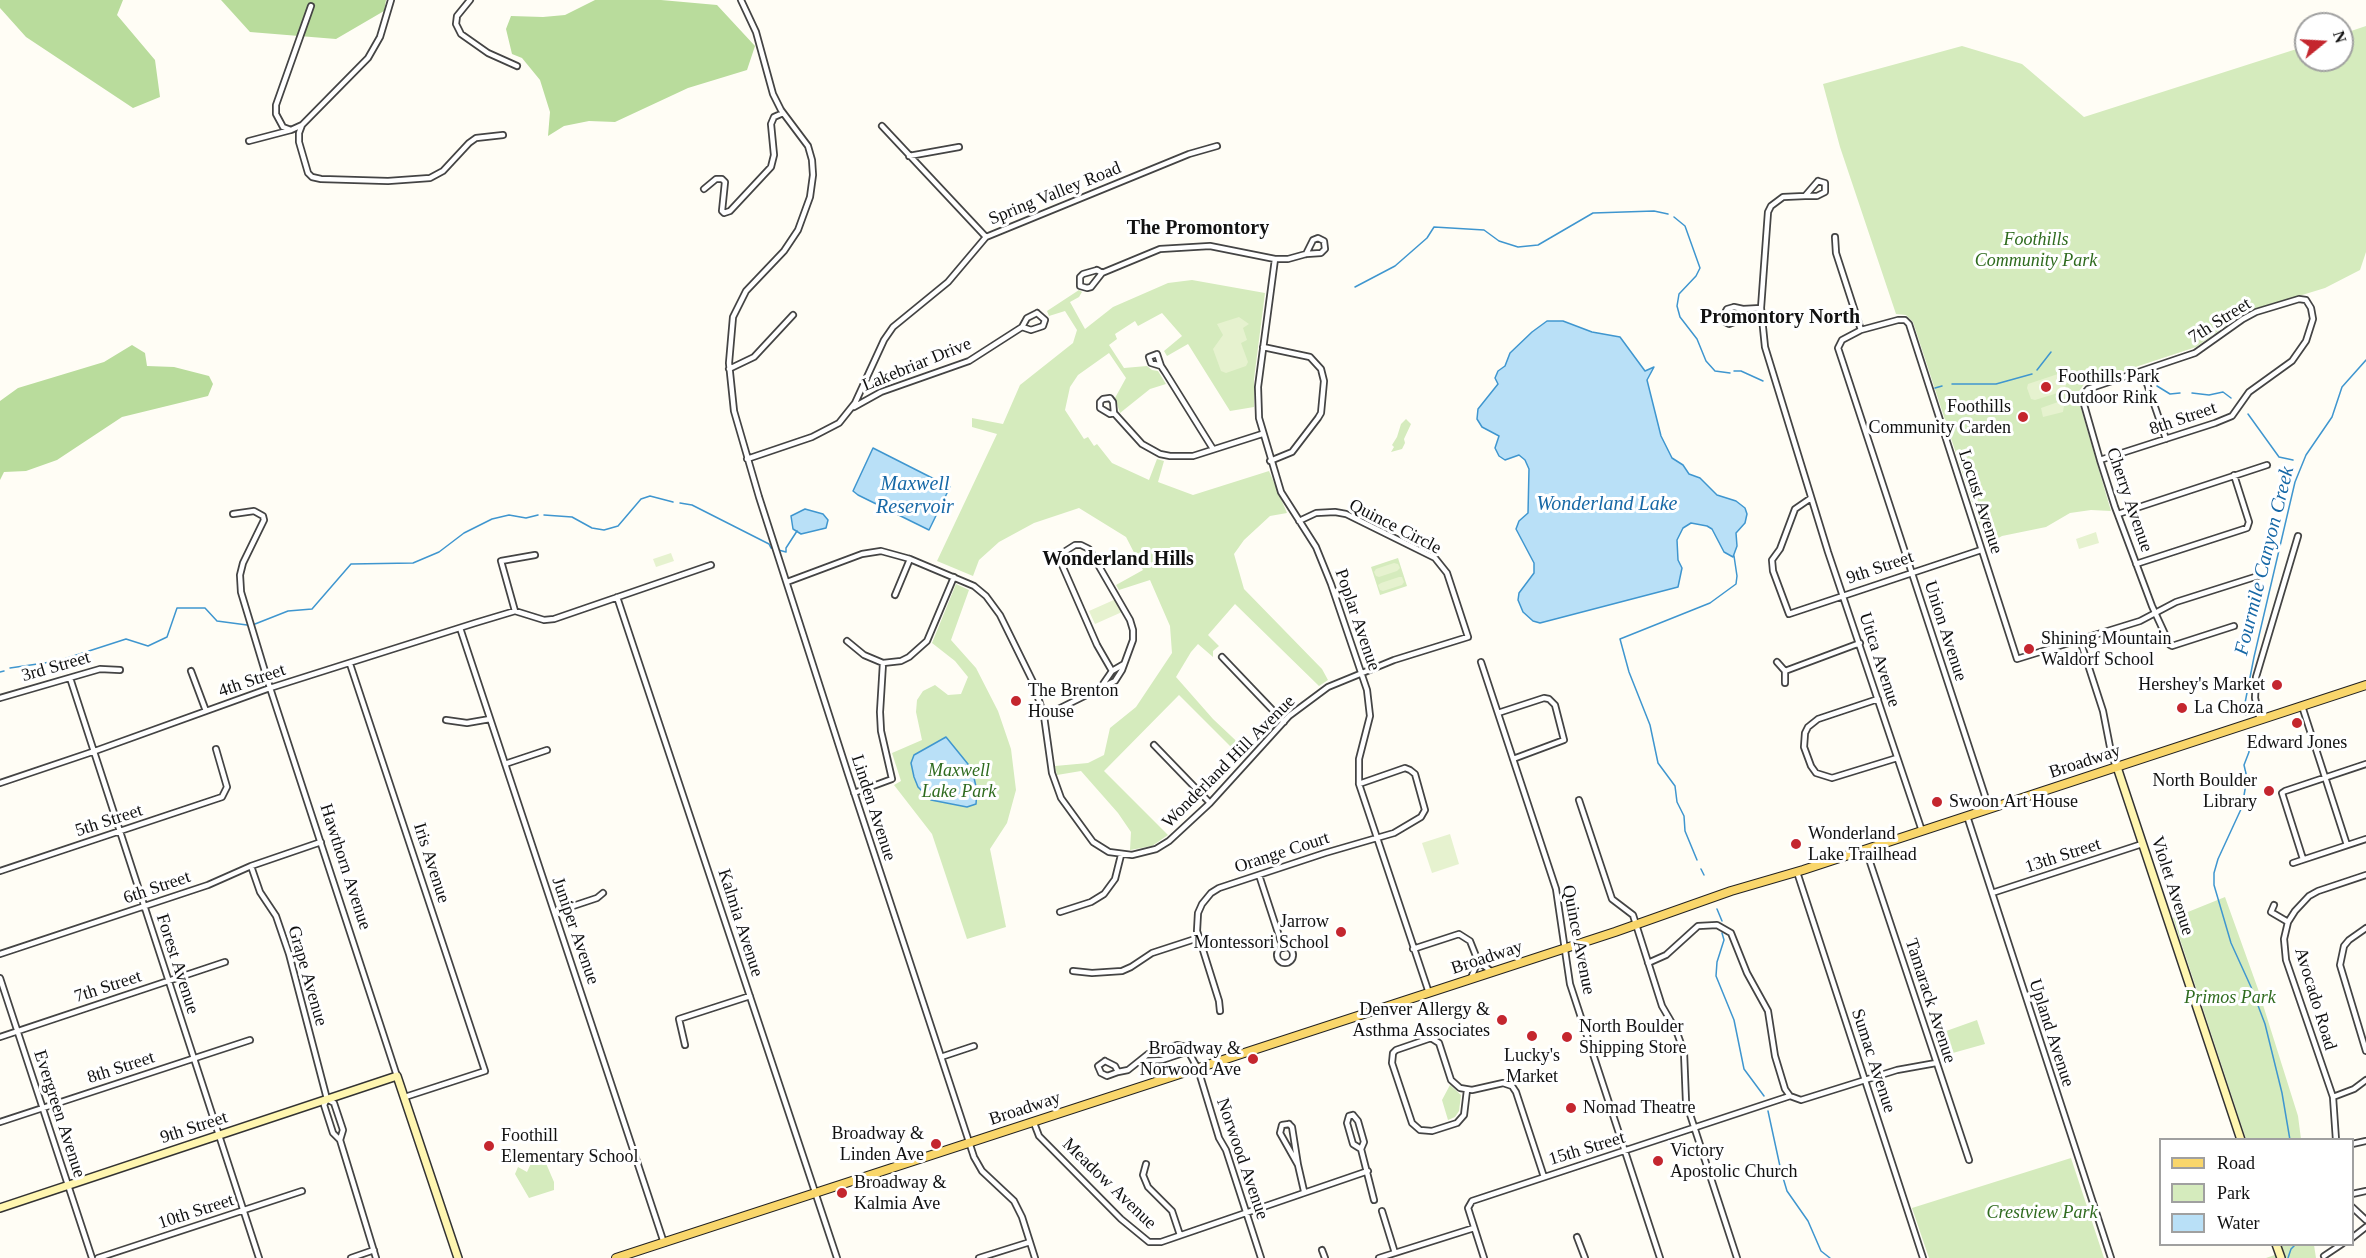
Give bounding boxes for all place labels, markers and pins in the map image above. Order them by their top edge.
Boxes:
place label: Foothills Park Outdoor Rink [2058,366,2160,409]
marker: Foothills Park Outdoor Rink [2039,380,2053,394]
place label: Foothills Community Carden [1869,396,2011,438]
marker: Foothills Community Carden [2016,410,2030,424]
place label: Shining Mountain Waldorf School [2041,628,2172,670]
marker: Shining Mountain Waldorf School [2022,642,2036,656]
place label: Hershey's Market [2138,674,2265,696]
marker: Hershey's Market [2270,678,2284,692]
place label: The Brenton House [1028,680,1118,722]
marker: The Brenton House [1009,694,1023,708]
place label: La Choza [2194,697,2263,719]
marker: La Choza [2175,701,2189,715]
marker: Edward Jones [2290,716,2304,730]
place label: Edward Jones [2247,732,2347,754]
place label: North Boulder Library [2153,770,2257,812]
marker: North Boulder Library [2262,784,2276,798]
place label: Swoon Art House [1949,791,2078,813]
marker: Swoon Art House [1930,795,1944,809]
place label: Wonderland Lake Trailhead [1808,823,1917,866]
marker: Wonderland Lake Trailhead [1789,837,1803,851]
place label: Jarrow Montessori School [1193,911,1329,954]
marker: Jarrow Montessori School [1334,925,1348,939]
place label: Denver Allergy & Asthma Associates [1353,999,1490,1042]
marker: Denver Allergy & Asthma Associates [1495,1013,1509,1027]
place label: North Boulder Shipping Store [1579,1016,1687,1058]
marker: Lucky's Market [1525,1029,1539,1043]
marker: North Boulder Shipping Store [1560,1030,1574,1044]
place label: Broadway & Norwood Ave [1140,1038,1241,1080]
place label: Lucky's Market [1504,1045,1560,1088]
marker: Broadway & Norwood Ave [1246,1052,1260,1066]
place label: Nomad Theatre [1583,1097,1695,1119]
marker: Nomad Theatre [1564,1101,1578,1115]
place label: Broadway & Linden Ave [832,1123,924,1166]
place label: Foothill Elementary School [501,1125,638,1168]
marker: Broadway & Linden Ave [929,1137,943,1151]
marker: Foothill Elementary School [482,1139,496,1153]
place label: Victory Apostolic Church [1670,1140,1797,1182]
marker: Victory Apostolic Church [1651,1154,1665,1168]
place label: Broadway & Kalmia Ave [854,1172,946,1214]
marker: Broadway & Kalmia Ave [835,1186,849,1200]

